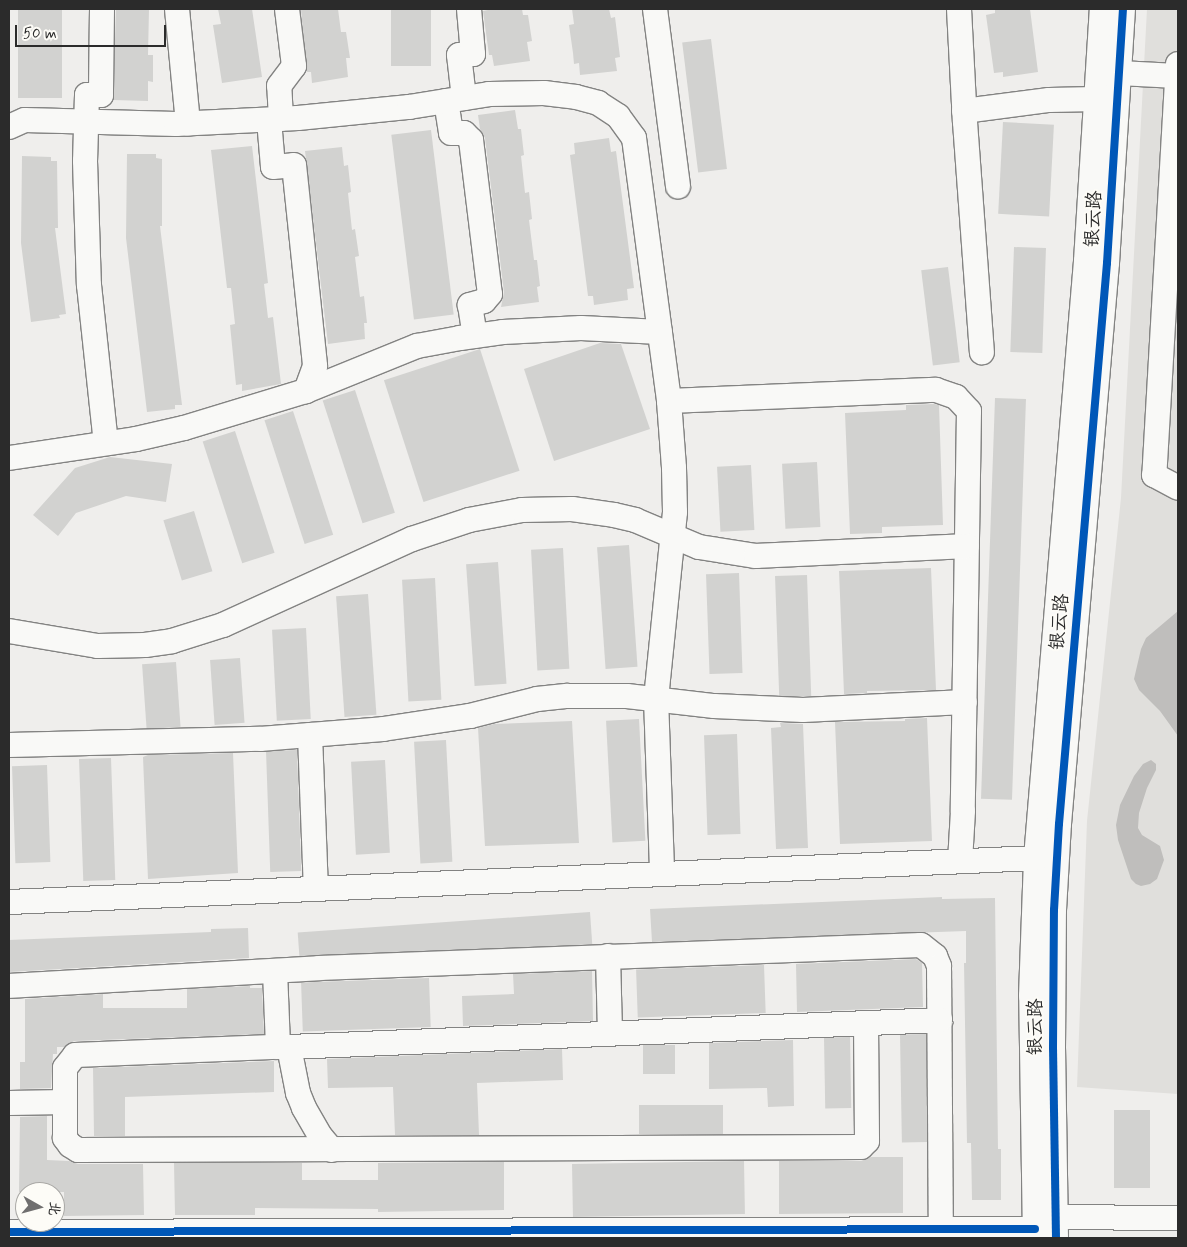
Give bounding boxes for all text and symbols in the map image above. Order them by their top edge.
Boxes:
scale bar [18,15,169,47]
text: 50 m [23,24,57,44]
street label: 银云路 [1081,190,1107,248]
street label: 银云路 [1046,593,1074,651]
street label: 银云路 [1025,999,1047,1055]
north arrow [15,1182,65,1232]
text: 北 [44,1201,64,1217]

